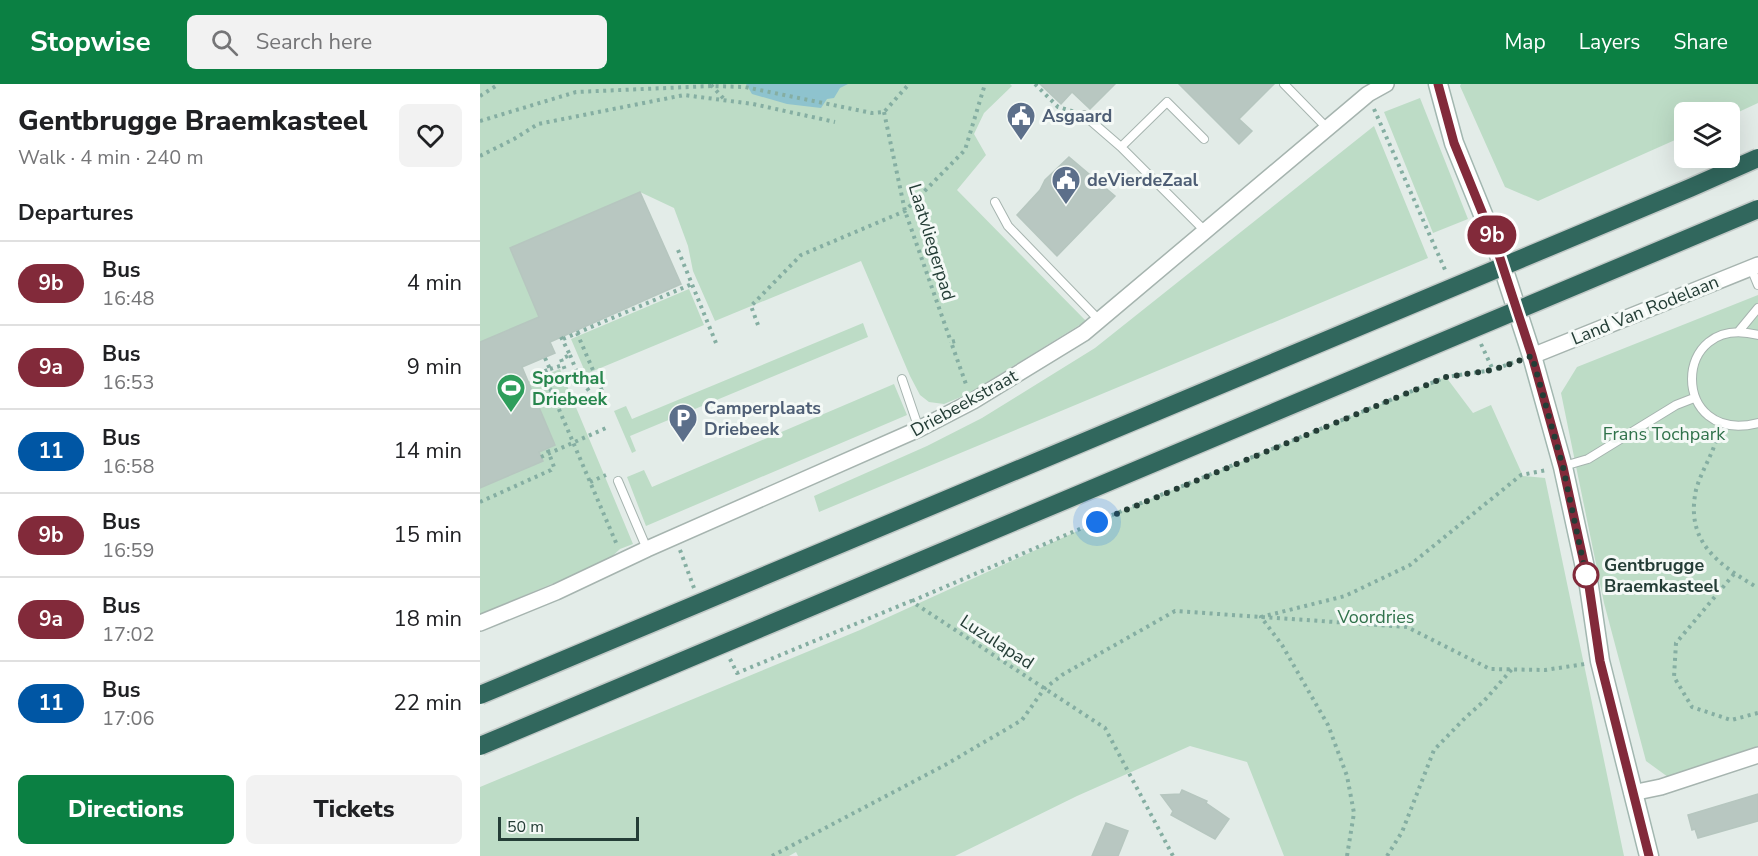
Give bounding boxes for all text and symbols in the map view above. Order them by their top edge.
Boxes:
search box [187,15,607,69]
text: Stopwise [30,23,151,61]
icon: search [208,26,241,59]
text: Search here [256,27,372,57]
text: Map [1504,28,1546,56]
text: Layers [1579,28,1640,56]
text: Share [1673,28,1728,56]
public building icon: Asgaard [1005,100,1037,142]
text: Gentbrugge Braemkasteel [18,102,368,140]
map controls [1674,102,1740,168]
button: layers [1674,102,1740,168]
button: heart [399,104,462,167]
place label: Asgaard [1042,104,1112,128]
text: Walk · 4 min · 240 m [18,144,204,171]
public building icon: deVierdeZaal [1050,164,1082,206]
place label: deVierdeZaal [1087,168,1199,192]
street label: Laatvliegerpad [903,181,961,303]
text: Departures [18,198,133,228]
line badge: 9b [1465,216,1519,254]
text: 9b [1479,221,1505,249]
text: Bus [102,255,141,285]
text: 4 min [407,268,462,298]
text: 9b [38,269,64,297]
street label: Land Van Rodelaan [1568,269,1722,351]
text: 16:48 [102,285,155,312]
text: Bus [102,339,141,369]
text: 9 min [407,352,462,382]
text: 9a [39,353,63,381]
street label: Driebeekstraat [906,363,1022,442]
place label: Sporthal Driebeek [532,366,607,411]
text: 16:53 [102,369,155,396]
sports icon: Sporthal Driebeek [495,372,527,414]
place label: Camperplaats Driebeek [704,396,821,441]
parking icon: Camperplaats Driebeek [667,402,699,444]
park label: Frans Tochpark [1603,422,1726,446]
text: Bus [102,423,141,453]
text: 14 min [394,436,462,466]
text: 11 [38,437,64,465]
text: 16:58 [102,453,155,480]
text: Bus [102,507,141,537]
your location [1082,507,1112,537]
text: 15 min [394,520,462,550]
text: 9b [38,521,64,549]
text: 16:59 [102,537,155,564]
place label: Gentbrugge Braemkasteel [1604,553,1719,598]
marker: Gentbrugge Braemkasteel [1573,562,1599,588]
text: Bus [102,591,141,621]
text: 18 min [394,604,462,634]
text: 9a [39,605,63,633]
park label: Voordries [1336,605,1415,629]
street label: Luzulapad [955,609,1039,675]
text: 17:02 [102,621,155,648]
text: Bus [102,675,141,705]
text: 22 min [394,688,462,718]
text: 11 [38,689,64,717]
text: 17:06 [102,705,155,732]
button: Directions [18,775,234,844]
button: Tickets [246,775,462,844]
scale bar [498,814,639,842]
text: 50 m [507,816,544,838]

